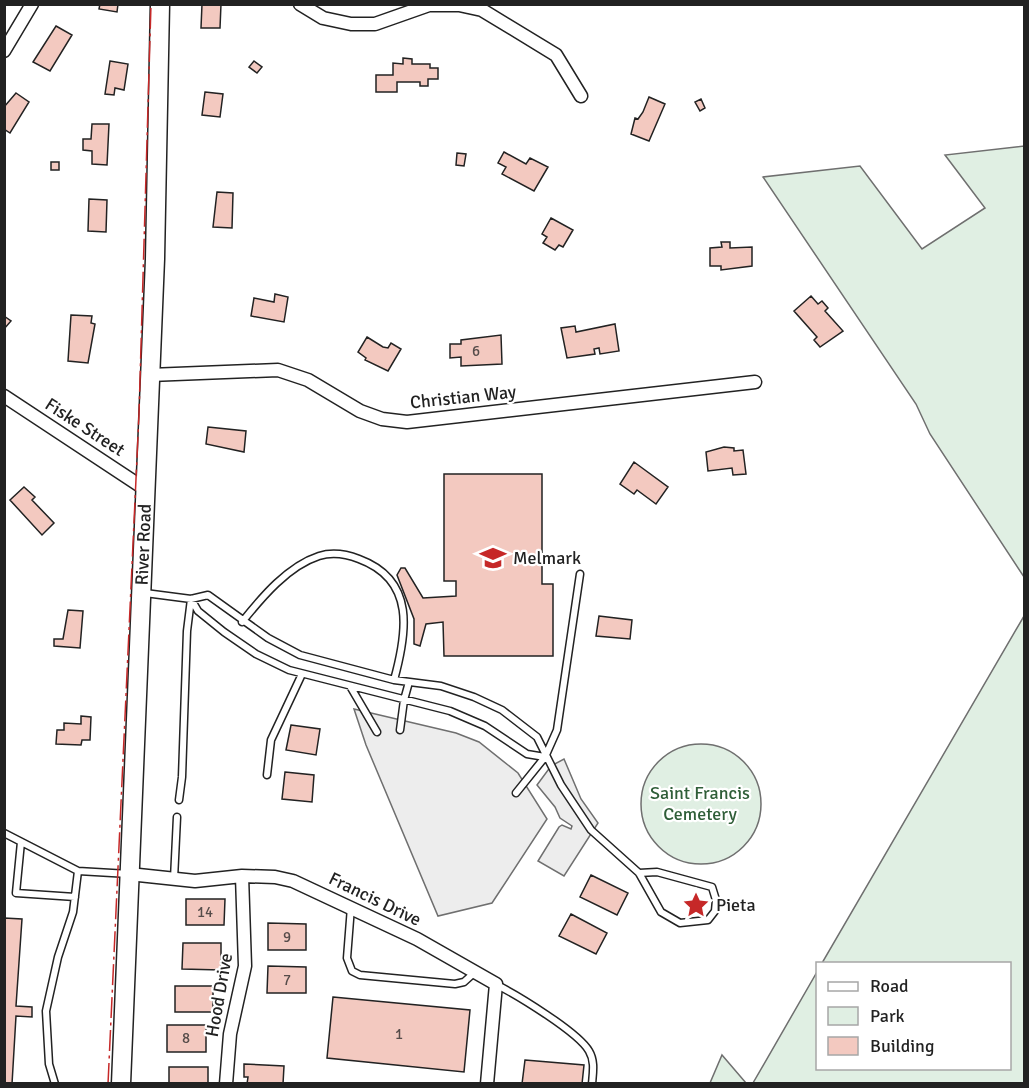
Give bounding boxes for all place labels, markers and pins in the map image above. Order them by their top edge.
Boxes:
school or university icon: Melmark [478,543,508,573]
place label: Melmark [513,547,581,569]
place icon: Pieta [681,890,711,920]
place label: Pieta [716,894,756,916]

